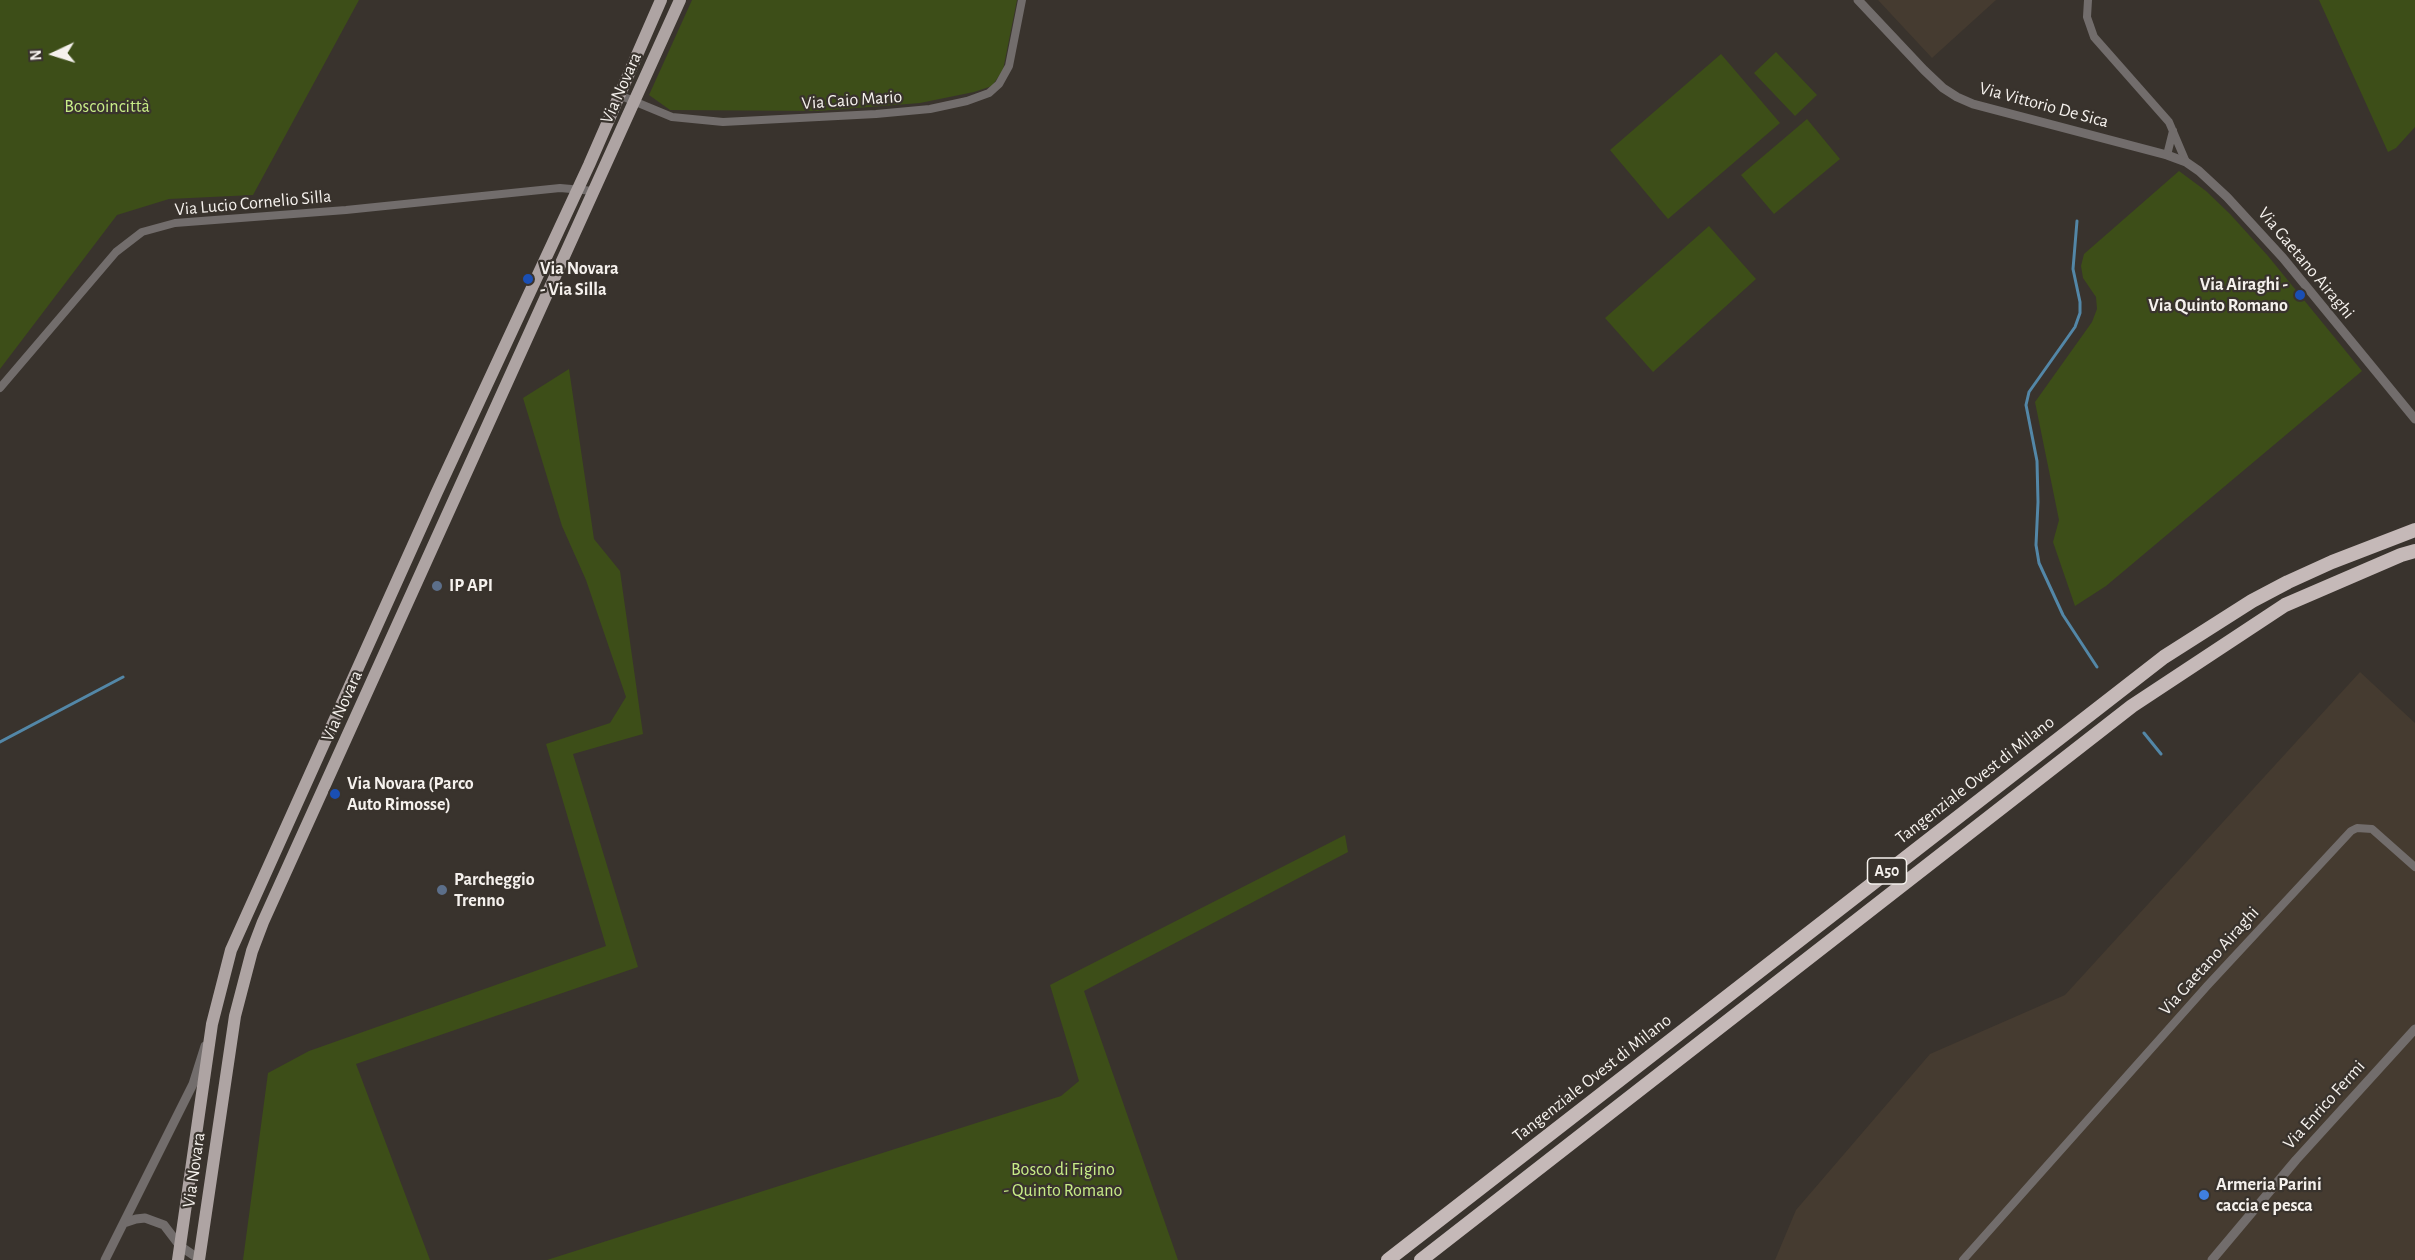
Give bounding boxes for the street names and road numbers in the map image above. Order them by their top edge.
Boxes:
street label: Via Novara [596,49,646,127]
street label: Via Vittorio De Sica [1977,77,2111,133]
street label: Via Caio Mario [801,86,903,114]
street label: Via Lucio Cornelio Silla [174,185,332,221]
street label: Via Gaetano Airaghi [2253,203,2359,323]
street label: Via Novara [317,667,367,745]
street label: Tangenziale Ovest di Milano [1891,711,2059,849]
road number: A50 [1868,858,1906,884]
street label: Via Gaetano Airaghi [2154,902,2264,1020]
street label: Tangenziale Ovest di Milano [1508,1009,1676,1147]
street label: Via Enrico Fermi [2278,1056,2370,1154]
street label: Via Novara [178,1131,210,1209]

